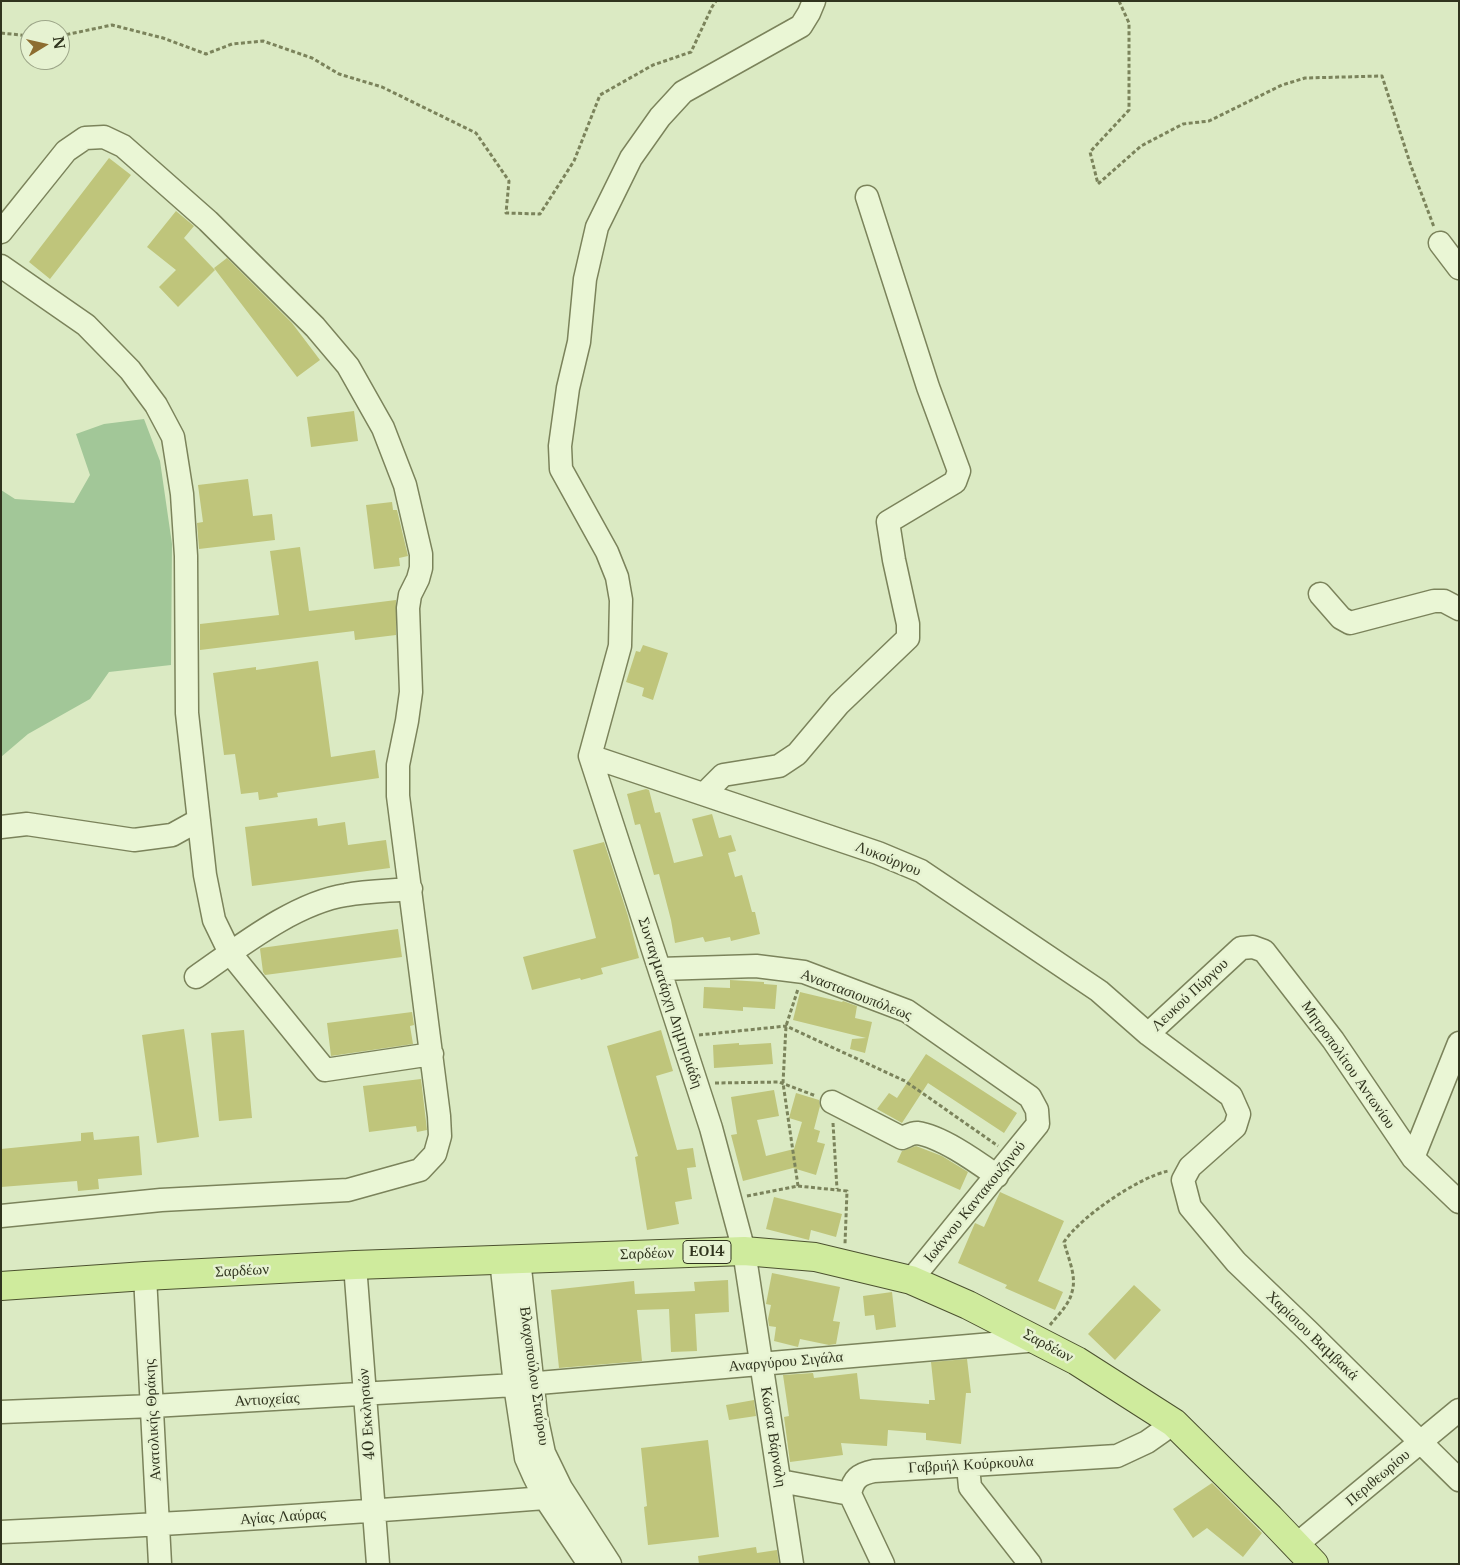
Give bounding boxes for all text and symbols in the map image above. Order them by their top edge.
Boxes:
north arrow [20,20,70,70]
text: N [49,35,69,51]
street label: Λυκούργου [852,838,924,880]
street label: Συνταγματάρχη Δημητριάδη [634,915,706,1091]
street label: Λευκού Πύργου [1148,955,1232,1035]
street label: Αναστασιουπόλεως [798,965,914,1025]
street label: Μητροπολίτου Αντωνίου [1297,998,1399,1132]
street label: Ιωάννου Καντακουζηνού [920,1137,1030,1267]
road number: ΕΟ14 [683,1240,731,1264]
street label: Σαρδέων [620,1244,674,1264]
street label: Σαρδέων [215,1261,269,1281]
street label: Χαρίσιου Βαμβακά [1262,1287,1362,1385]
street label: Βλαχοπούλου Σταύρου [515,1305,553,1447]
street label: Σαρδέων [1020,1325,1076,1367]
street label: Αναργύρου Σιγάλα [728,1348,844,1376]
street label: Ανατολικής Θράκης [141,1359,165,1481]
street label: 40 Εκκλησιών [355,1368,379,1460]
street label: Κώστα Βάρναλη [756,1386,790,1488]
street label: Αντιοχείας [234,1389,300,1411]
street label: Περιθεωρίου [1342,1446,1414,1510]
street label: Γαβριήλ Κούρκουλα [908,1453,1034,1477]
street label: Αγίας Λαύρας [239,1505,327,1529]

